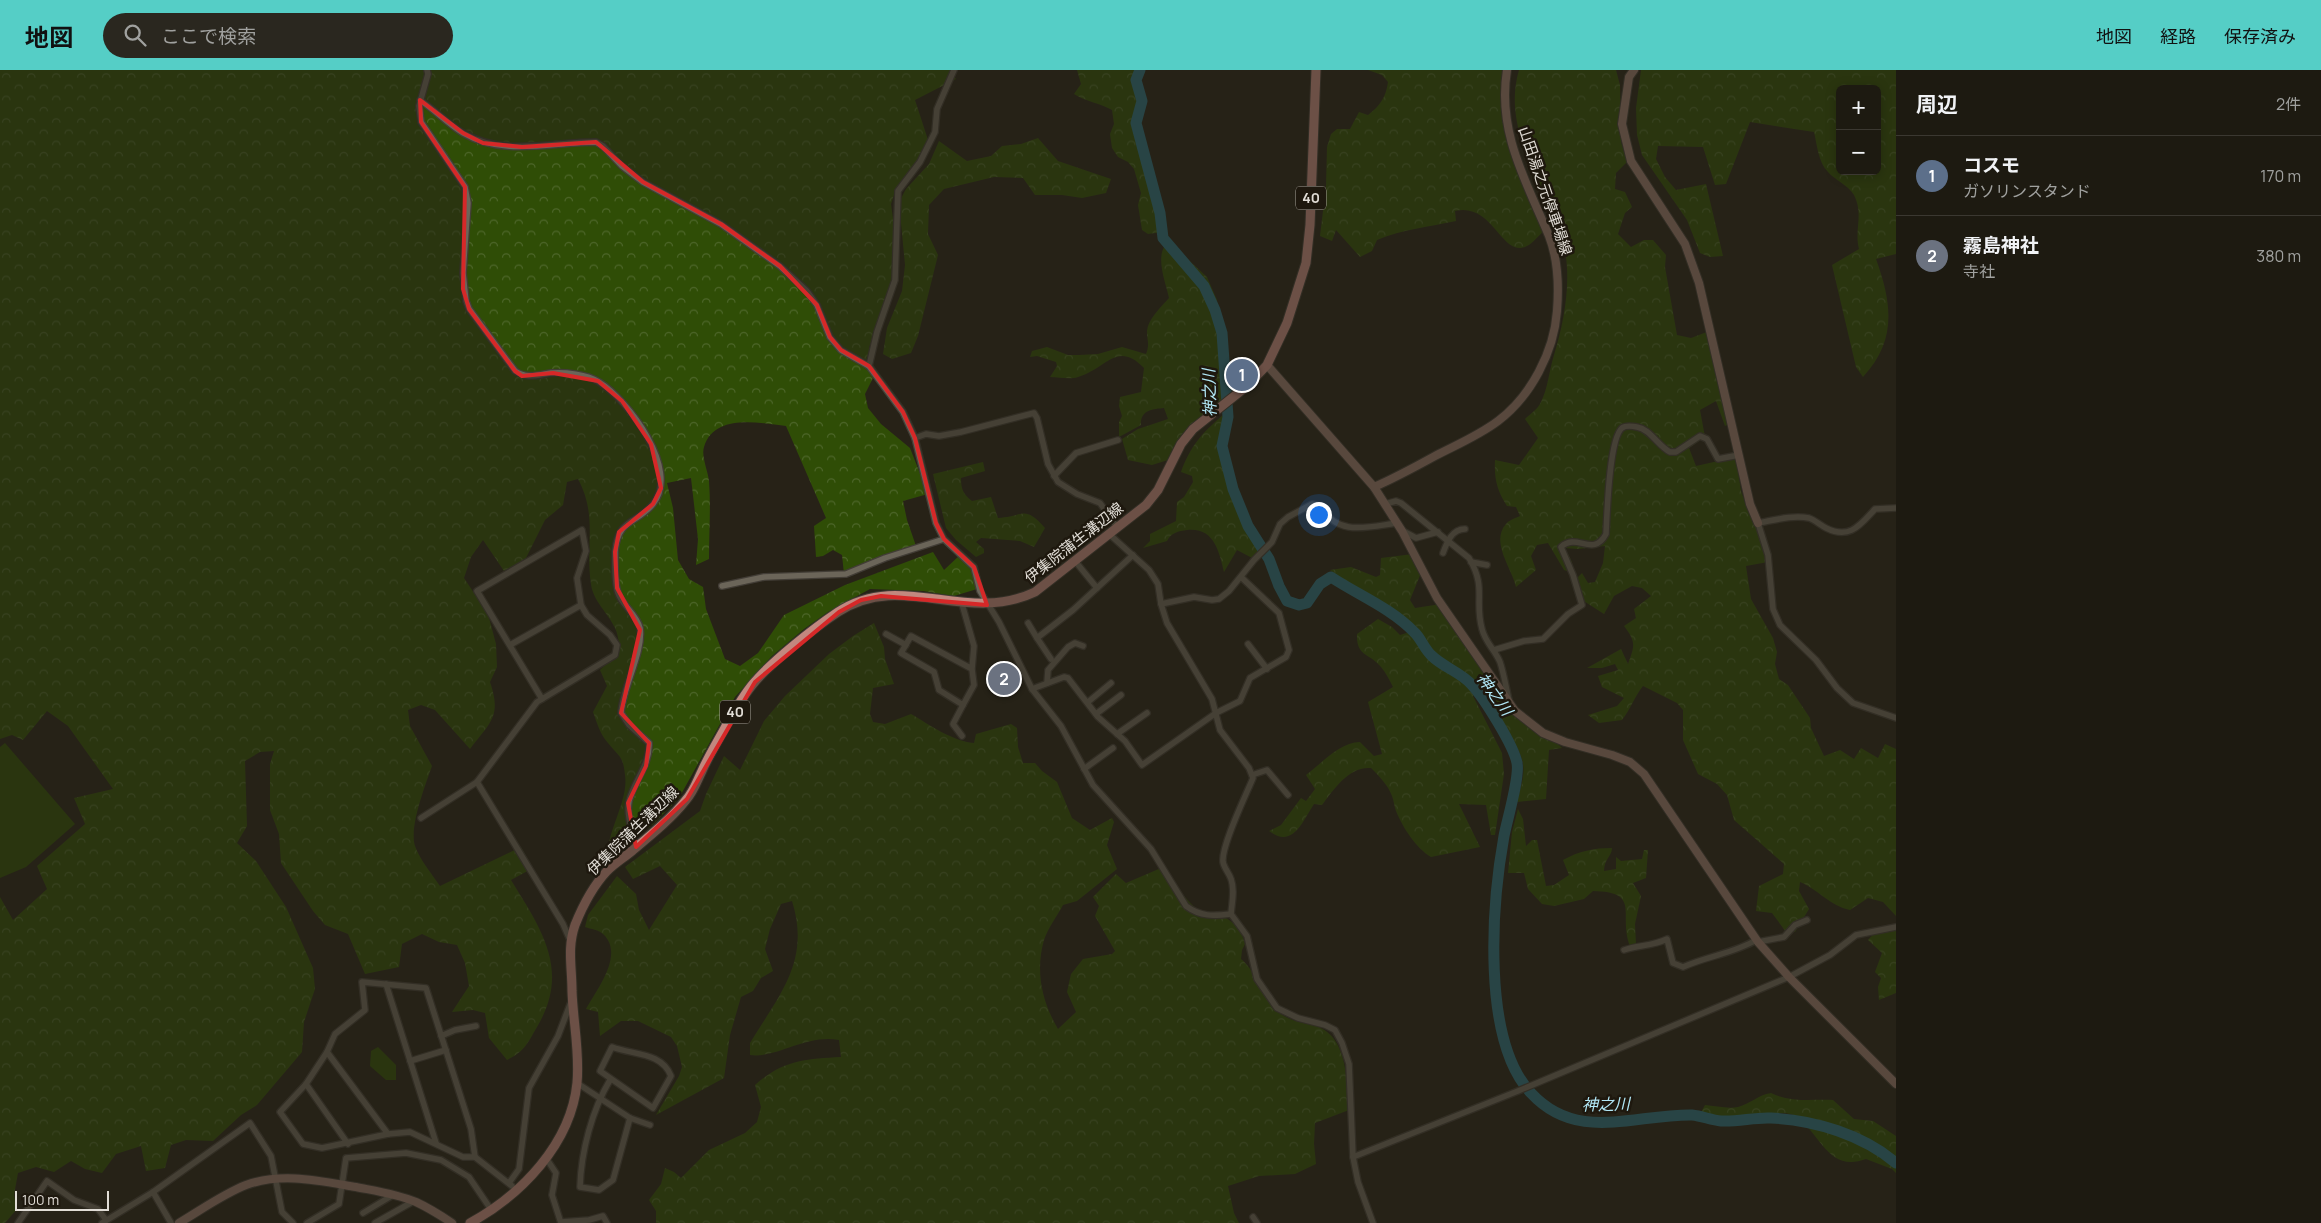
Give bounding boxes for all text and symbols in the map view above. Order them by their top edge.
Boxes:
search box [103,13,453,58]
text: 地図 [25,20,73,53]
icon: search [121,21,149,49]
text: ここで検索 [161,23,256,49]
text: 地図 [2096,24,2132,48]
text: 経路 [2160,24,2196,48]
text: 保存済み [2224,24,2296,48]
map controls [1836,85,1881,175]
button: + [1836,85,1881,130]
text: 周辺 [1916,90,1958,118]
text: 2件 [2276,93,2301,115]
street label: 山田湯之元停車場線 [1514,124,1577,258]
button: − [1836,130,1881,175]
text: コスモ [1963,152,2020,178]
text: 1 [1928,165,1936,187]
text: 170 m [2260,165,2301,187]
text: ガソリンスタンド [1963,180,2091,202]
road number: 40 [1296,186,1326,210]
text: 霧島神社 [1963,232,2039,258]
text: 2 [1927,245,1937,267]
text: 380 m [2256,245,2301,267]
text: 寺社 [1963,260,1995,282]
pin: 1 [1226,356,1258,394]
water label: 神之川 [1197,367,1221,417]
street label: 伊集院蒲生溝辺線 [1020,497,1127,588]
your location [1306,502,1332,528]
pin: 2 [988,660,1020,698]
water label: 神之川 [1472,668,1519,721]
road number: 40 [720,700,750,724]
street label: 伊集院蒲生溝辺線 [582,781,683,880]
water label: 神之川 [1582,1093,1632,1115]
scale bar [15,1188,109,1211]
text: 100 m [22,1190,59,1209]

